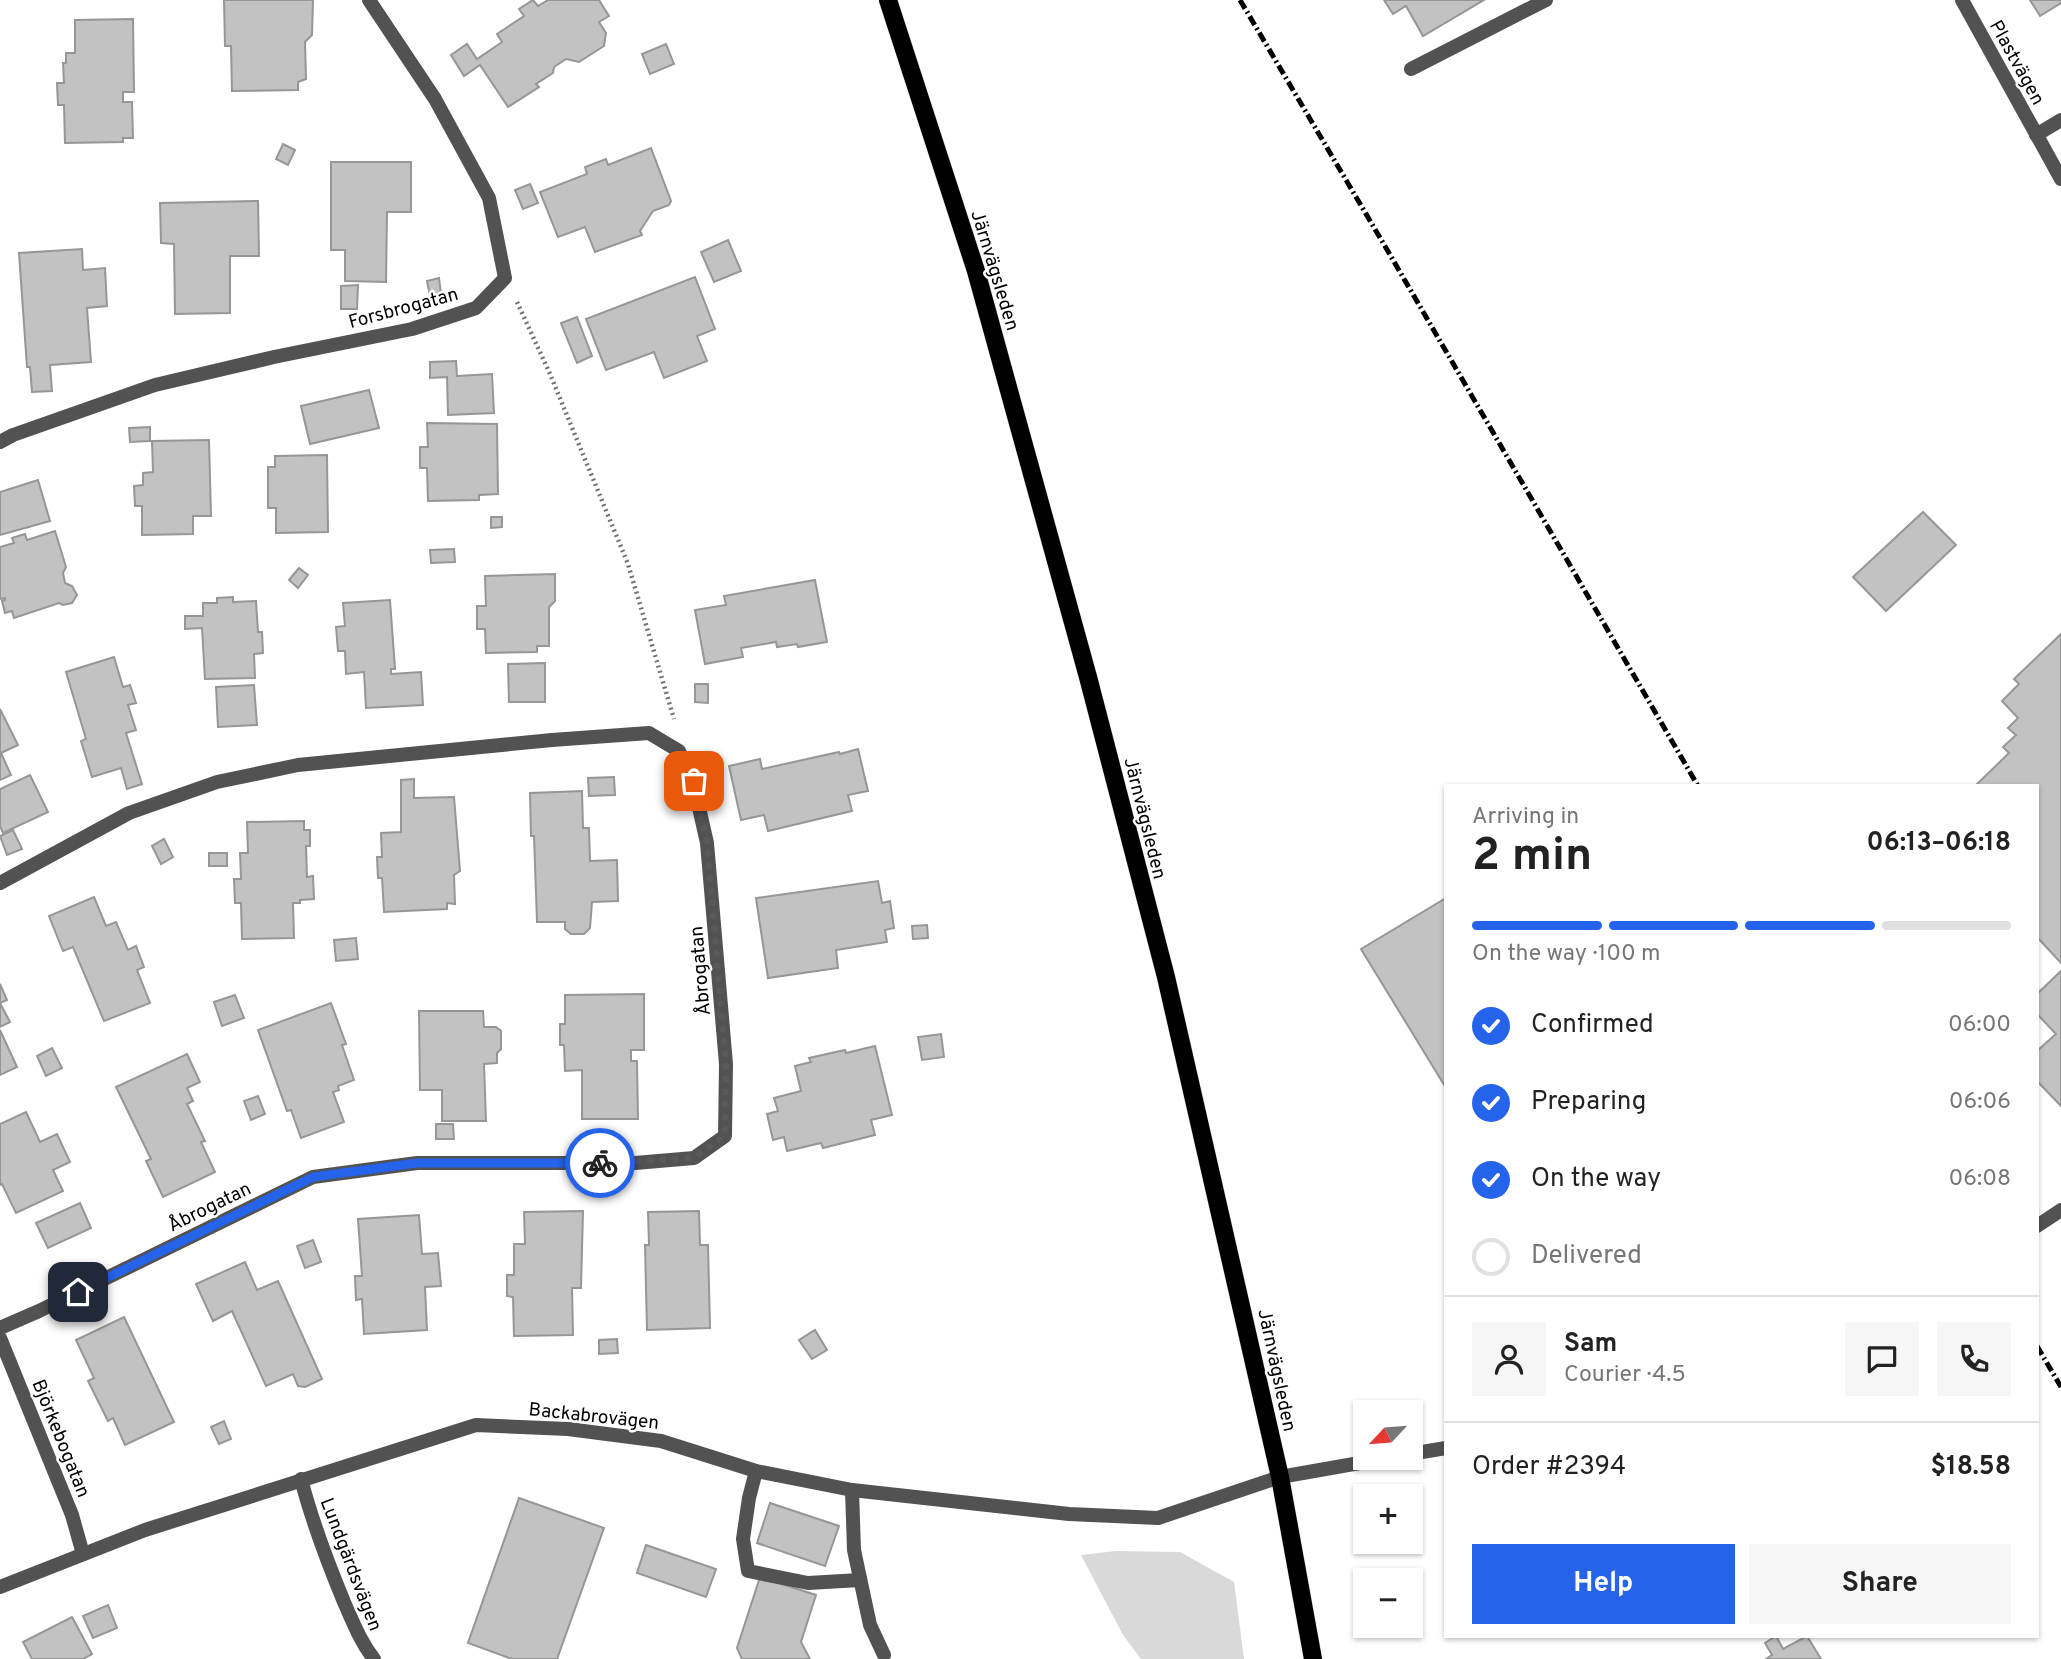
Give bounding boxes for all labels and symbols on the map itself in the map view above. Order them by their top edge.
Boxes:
street label: Plastvägen [1983,16,2049,110]
street label: Järnvägsleden [964,207,1024,334]
street label: Forsbrogatan [346,283,461,335]
pin [664,751,724,811]
street label: Järnvägsleden [1117,755,1171,882]
street label: Åbrogatan [685,925,717,1017]
courier [565,1128,635,1198]
street label: Åbrogatan [164,1177,255,1238]
pin [48,1262,108,1322]
street label: Järnvägsleden [1251,1307,1301,1434]
street label: Björkebogatan [26,1376,95,1501]
street label: Backabrovägen [527,1398,660,1436]
north arrow [1353,1400,1423,1470]
street label: Lundgärdsvägen [314,1495,387,1635]

